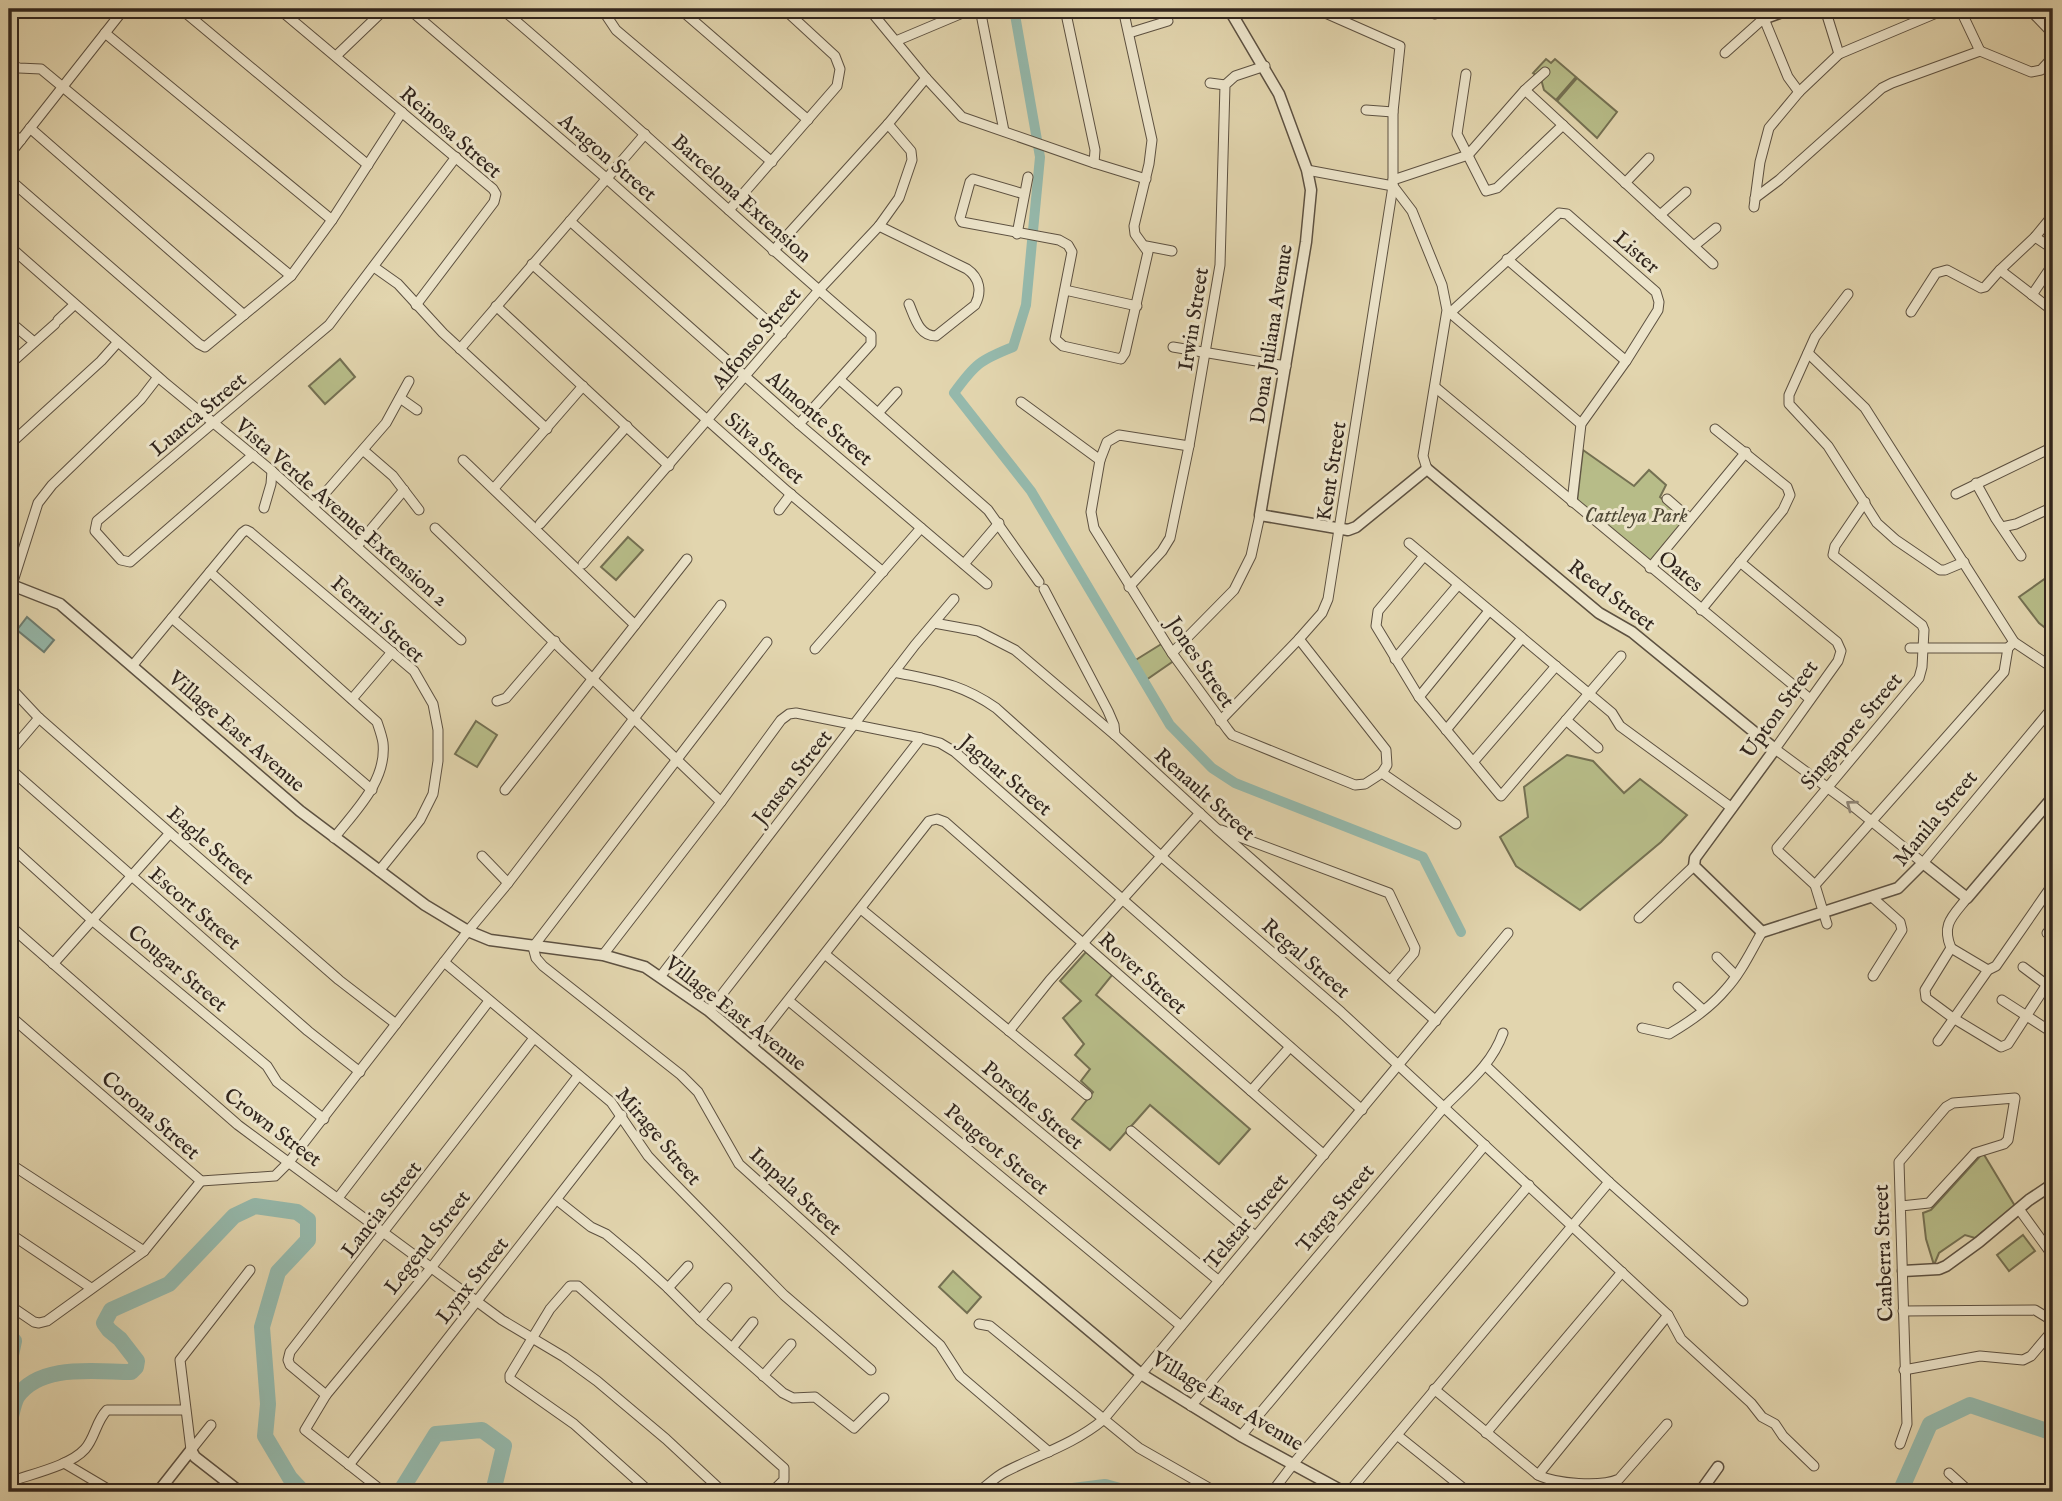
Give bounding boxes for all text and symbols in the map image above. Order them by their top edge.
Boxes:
street label: Reinosa Street [393,81,507,185]
street label: Aragon Street [552,107,662,208]
street label: Barcelona Extension [665,129,817,269]
street label: Lister [1607,226,1665,281]
street label: Dona Juliana Avenue [1245,242,1300,426]
street label: Irwin Street [1173,266,1216,373]
street label: Alfonso Street [706,282,808,396]
street label: Almonte Street [760,365,878,473]
street label: Luarca Street [145,367,253,463]
street label: Silva Street [719,407,809,491]
street label: Vista Verde Avenue Extension 2 [228,412,454,613]
street label: Kent Street [1311,420,1354,523]
park label: Cattleya Park [1584,503,1688,530]
street label: Oates [1652,546,1708,599]
street label: Reed Street [1562,554,1660,638]
street label: Ferrari Street [324,571,430,669]
street label: Jones Street [1158,610,1240,714]
street label: Upton Street [1735,655,1825,764]
street label: Village East Avenue [161,665,310,799]
street label: Singapore Street [1795,668,1909,796]
street label: Jensen Street [746,725,839,833]
street label: Jaguar Street [952,728,1057,823]
street label: Renault Street [1148,743,1260,847]
street label: Manila Street [1888,765,1984,873]
one-way arrow [1846,800,1859,813]
street label: Eagle Street [161,801,259,891]
street label: Escort Street [142,862,246,957]
street label: Regal Street [1255,913,1355,1005]
street label: Cougar Street [122,920,232,1019]
street label: Rover Street [1092,927,1192,1021]
street label: Village East Avenue [658,950,812,1078]
street label: Porsche Street [976,1056,1088,1157]
street label: Corona Street [95,1066,205,1166]
street label: Mirage Street [609,1082,707,1192]
street label: Crown Street [218,1083,326,1174]
street label: Peugeot Street [938,1098,1054,1202]
street label: Impala Street [743,1142,847,1242]
street label: Lancia Street [336,1156,428,1264]
street label: Targa Street [1291,1159,1381,1259]
street label: Telstar Street [1199,1168,1295,1275]
street label: Canberra Street [1869,1184,1900,1322]
street label: Legend Street [379,1185,477,1300]
street label: Lynx Street [431,1232,516,1330]
street label: Village East Avenue [1145,1346,1308,1458]

